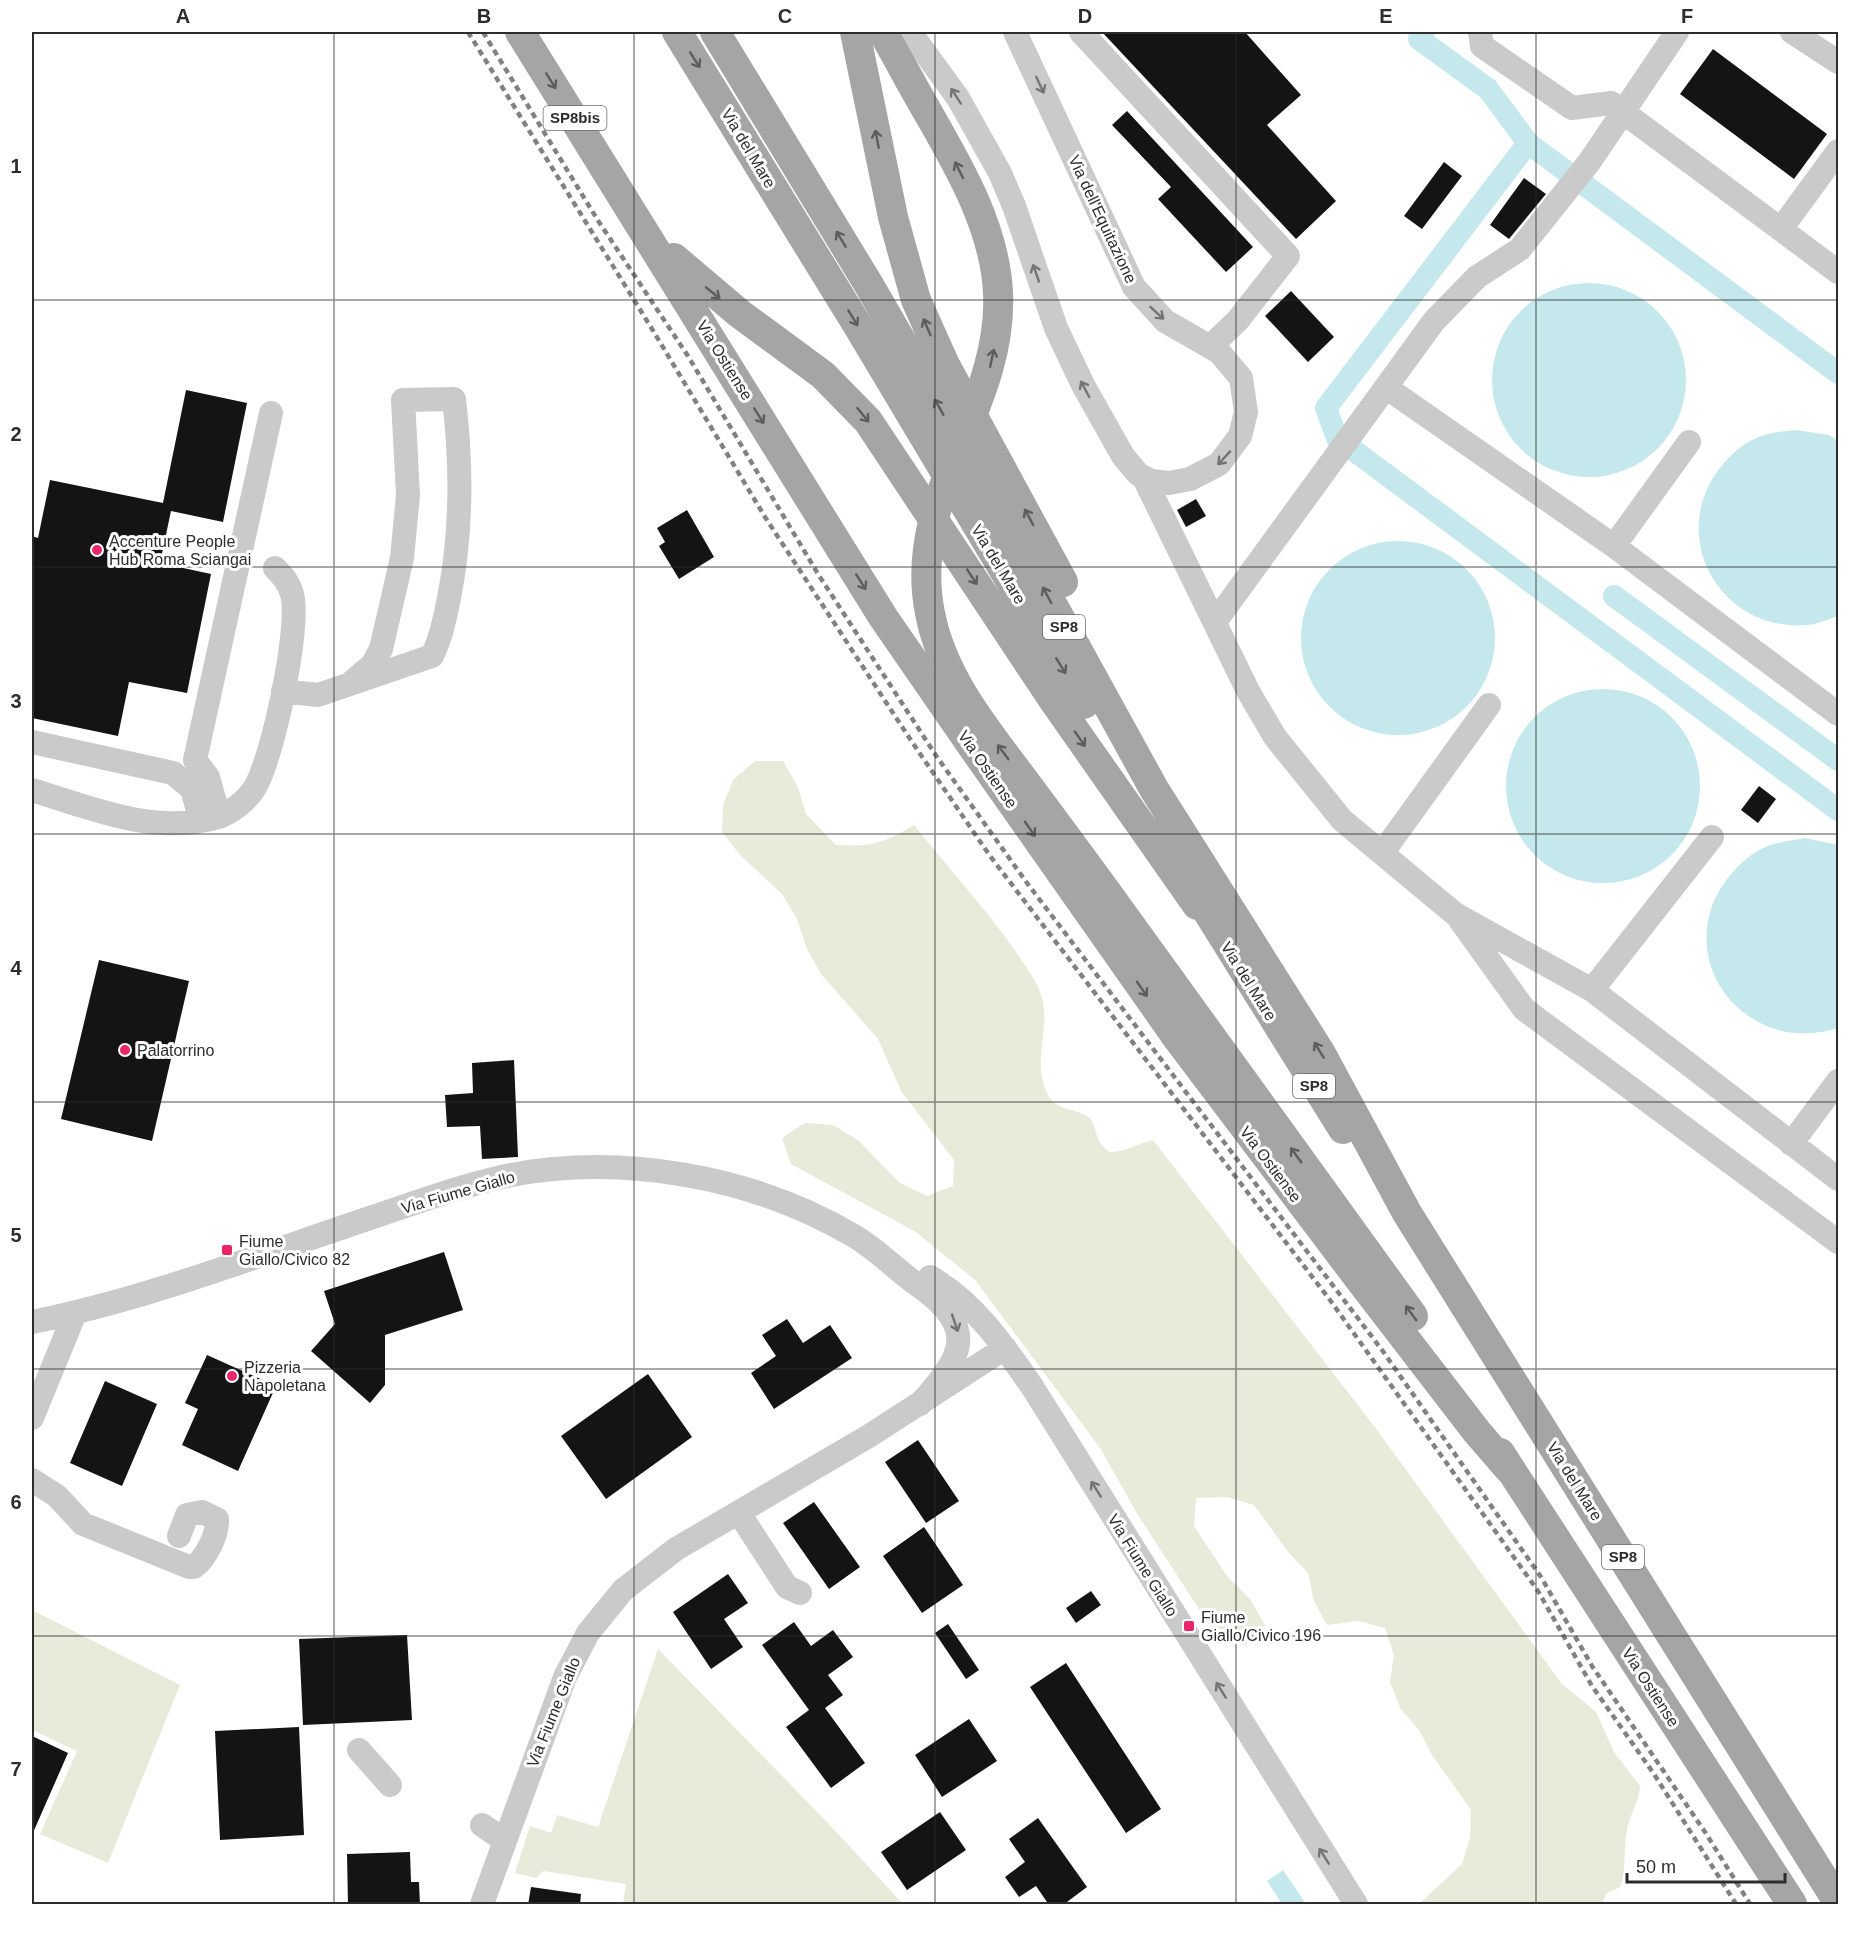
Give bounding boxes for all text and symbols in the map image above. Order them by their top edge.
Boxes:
text: A [176,5,190,27]
text: B [477,5,491,27]
text: C [778,5,792,27]
text: D [1078,5,1092,27]
text: E [1379,5,1393,27]
text: F [1681,5,1693,27]
one-way arrow [689,51,701,68]
one-way arrow [546,72,558,89]
one-way arrow [1034,75,1046,93]
one-way arrow [950,88,962,105]
road number: SP8bis [544,106,606,130]
street label: Via del Mare [718,106,779,191]
one-way arrow [871,130,882,149]
street label: Via dell'Equitazione [1066,153,1140,286]
text: 1 [10,155,22,177]
one-way arrow [952,162,964,180]
one-way arrow [834,231,846,248]
one-way arrow [1030,264,1041,283]
one-way arrow [704,286,720,299]
one-way arrow [1149,306,1164,320]
one-way arrow [847,309,859,326]
street label: Via Ostiense [693,317,756,403]
one-way arrow [921,319,932,337]
one-way arrow [986,348,998,367]
one-way arrow [1079,381,1091,398]
one-way arrow [933,399,945,416]
one-way arrow [753,407,766,424]
one-way arrow [857,407,870,423]
text: 2 [10,423,22,445]
one-way arrow [1217,451,1231,466]
one-way arrow [1023,509,1034,527]
street label: Via del Mare [968,522,1029,607]
place label: Accenture People Hub Roma Sciangai [109,533,251,568]
marker: Accenture People Hub Roma Sciangai [90,543,104,557]
one-way arrow [965,569,978,586]
one-way arrow [856,573,868,590]
one-way arrow [1041,587,1053,604]
road number: SP8 [1043,615,1085,639]
one-way arrow [1055,657,1067,674]
text: 3 [10,690,22,712]
street label: Via Ostiense [955,727,1021,811]
one-way arrow [1074,731,1087,747]
one-way arrow [997,744,1010,760]
one-way arrow [1024,821,1036,837]
street label: Via del Mare [1218,939,1280,1024]
text: 4 [10,957,22,979]
one-way arrow [1136,980,1148,997]
place label: Palatorrino [137,1042,214,1059]
one-way arrow [1312,1042,1324,1059]
marker: Palatorrino [118,1043,132,1057]
road number: SP8 [1293,1074,1335,1098]
street label: Via Ostiense [1237,1123,1305,1206]
one-way arrow [1290,1148,1302,1164]
street label: Via Fiume Giallo [400,1168,517,1217]
text: 5 [10,1224,22,1246]
place label: Fiume Giallo/Civico 82 [239,1233,350,1268]
marker: Fiume Giallo/Civico 82 [220,1243,234,1257]
one-way arrow [1405,1306,1417,1322]
one-way arrow [950,1314,961,1332]
place label: Pizzeria Napoletana [244,1359,326,1394]
marker: Pizzeria Napoletana [225,1369,239,1383]
street label: Via del Mare [1544,1439,1606,1524]
one-way arrow [1089,1481,1101,1498]
text: 6 [10,1491,22,1513]
street label: Via Fiume Giallo [1104,1511,1181,1619]
road number: SP8 [1602,1545,1644,1569]
place label: Fiume Giallo/Civico 196 [1201,1609,1321,1644]
marker: Fiume Giallo/Civico 196 [1182,1619,1196,1633]
street label: Via Ostiense [1619,1645,1682,1730]
street label: Via Fiume Giallo [524,1655,583,1770]
one-way arrow [1214,1682,1226,1699]
text: 7 [10,1758,22,1780]
scale bar [1627,1846,1784,1884]
one-way arrow [1318,1848,1330,1864]
text: 50 m [1636,1857,1676,1877]

